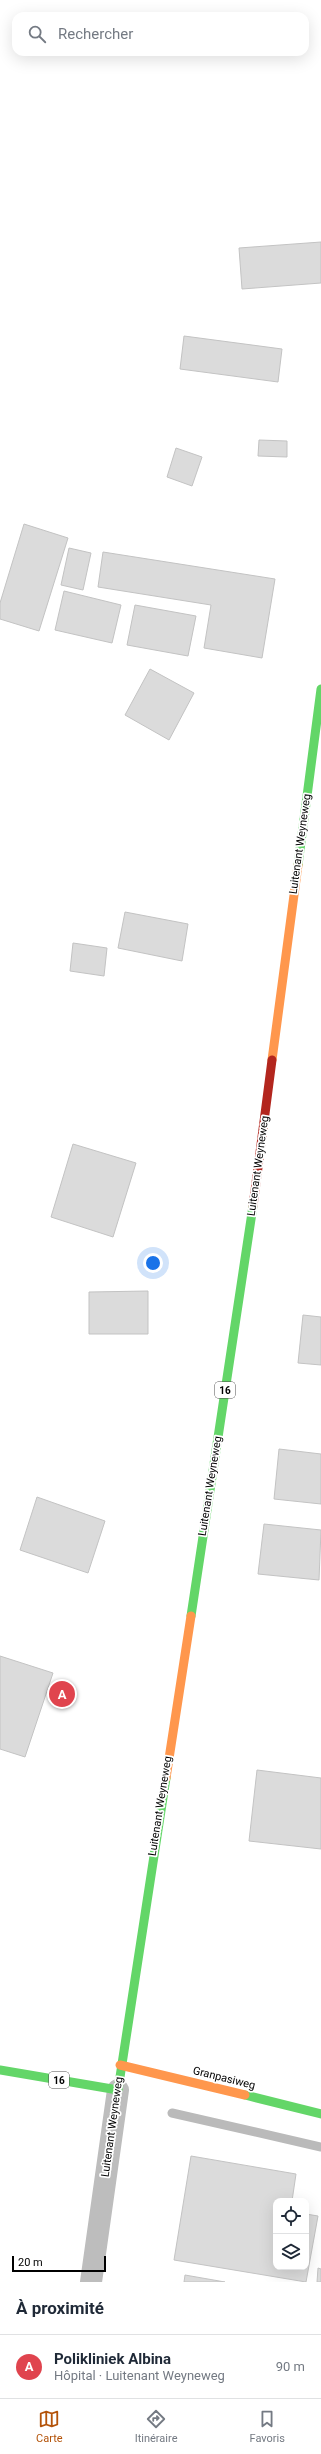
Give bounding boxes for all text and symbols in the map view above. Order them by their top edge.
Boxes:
search box [12,12,309,56]
icon: search [26,23,48,45]
text: Rechercher [58,25,133,43]
street label: Luitenant Weyneweg [287,793,313,895]
street label: Luitenant Weyneweg [245,1115,271,1217]
your location [143,1253,163,1273]
road number: 16 [215,1382,235,1398]
street label: Luitenant Weyneweg [196,1435,224,1537]
pin: A [49,1679,75,1709]
street label: Luitenant Weyneweg [146,1755,174,1857]
street label: Granpasiweg [191,2064,257,2092]
road number: 16 [49,2072,69,2088]
street label: Luitenant Weyneweg [99,2076,125,2178]
map controls [273,2198,309,2270]
button: locate [273,2198,309,2234]
button: layers [273,2234,309,2270]
scale bar [12,2254,106,2273]
text: 20 m [18,2256,43,2269]
text: À proximité [16,2298,104,2318]
text: Polikliniek Albina [54,2350,171,2368]
text: A [25,2359,33,2374]
text: 90 m [276,2359,305,2374]
text: Hôpital · Luitenant Weyneweg [54,2368,225,2383]
tab: Carte [36,2408,63,2445]
tab: Itinéraire [135,2408,177,2445]
tab: Favoris [250,2408,285,2445]

